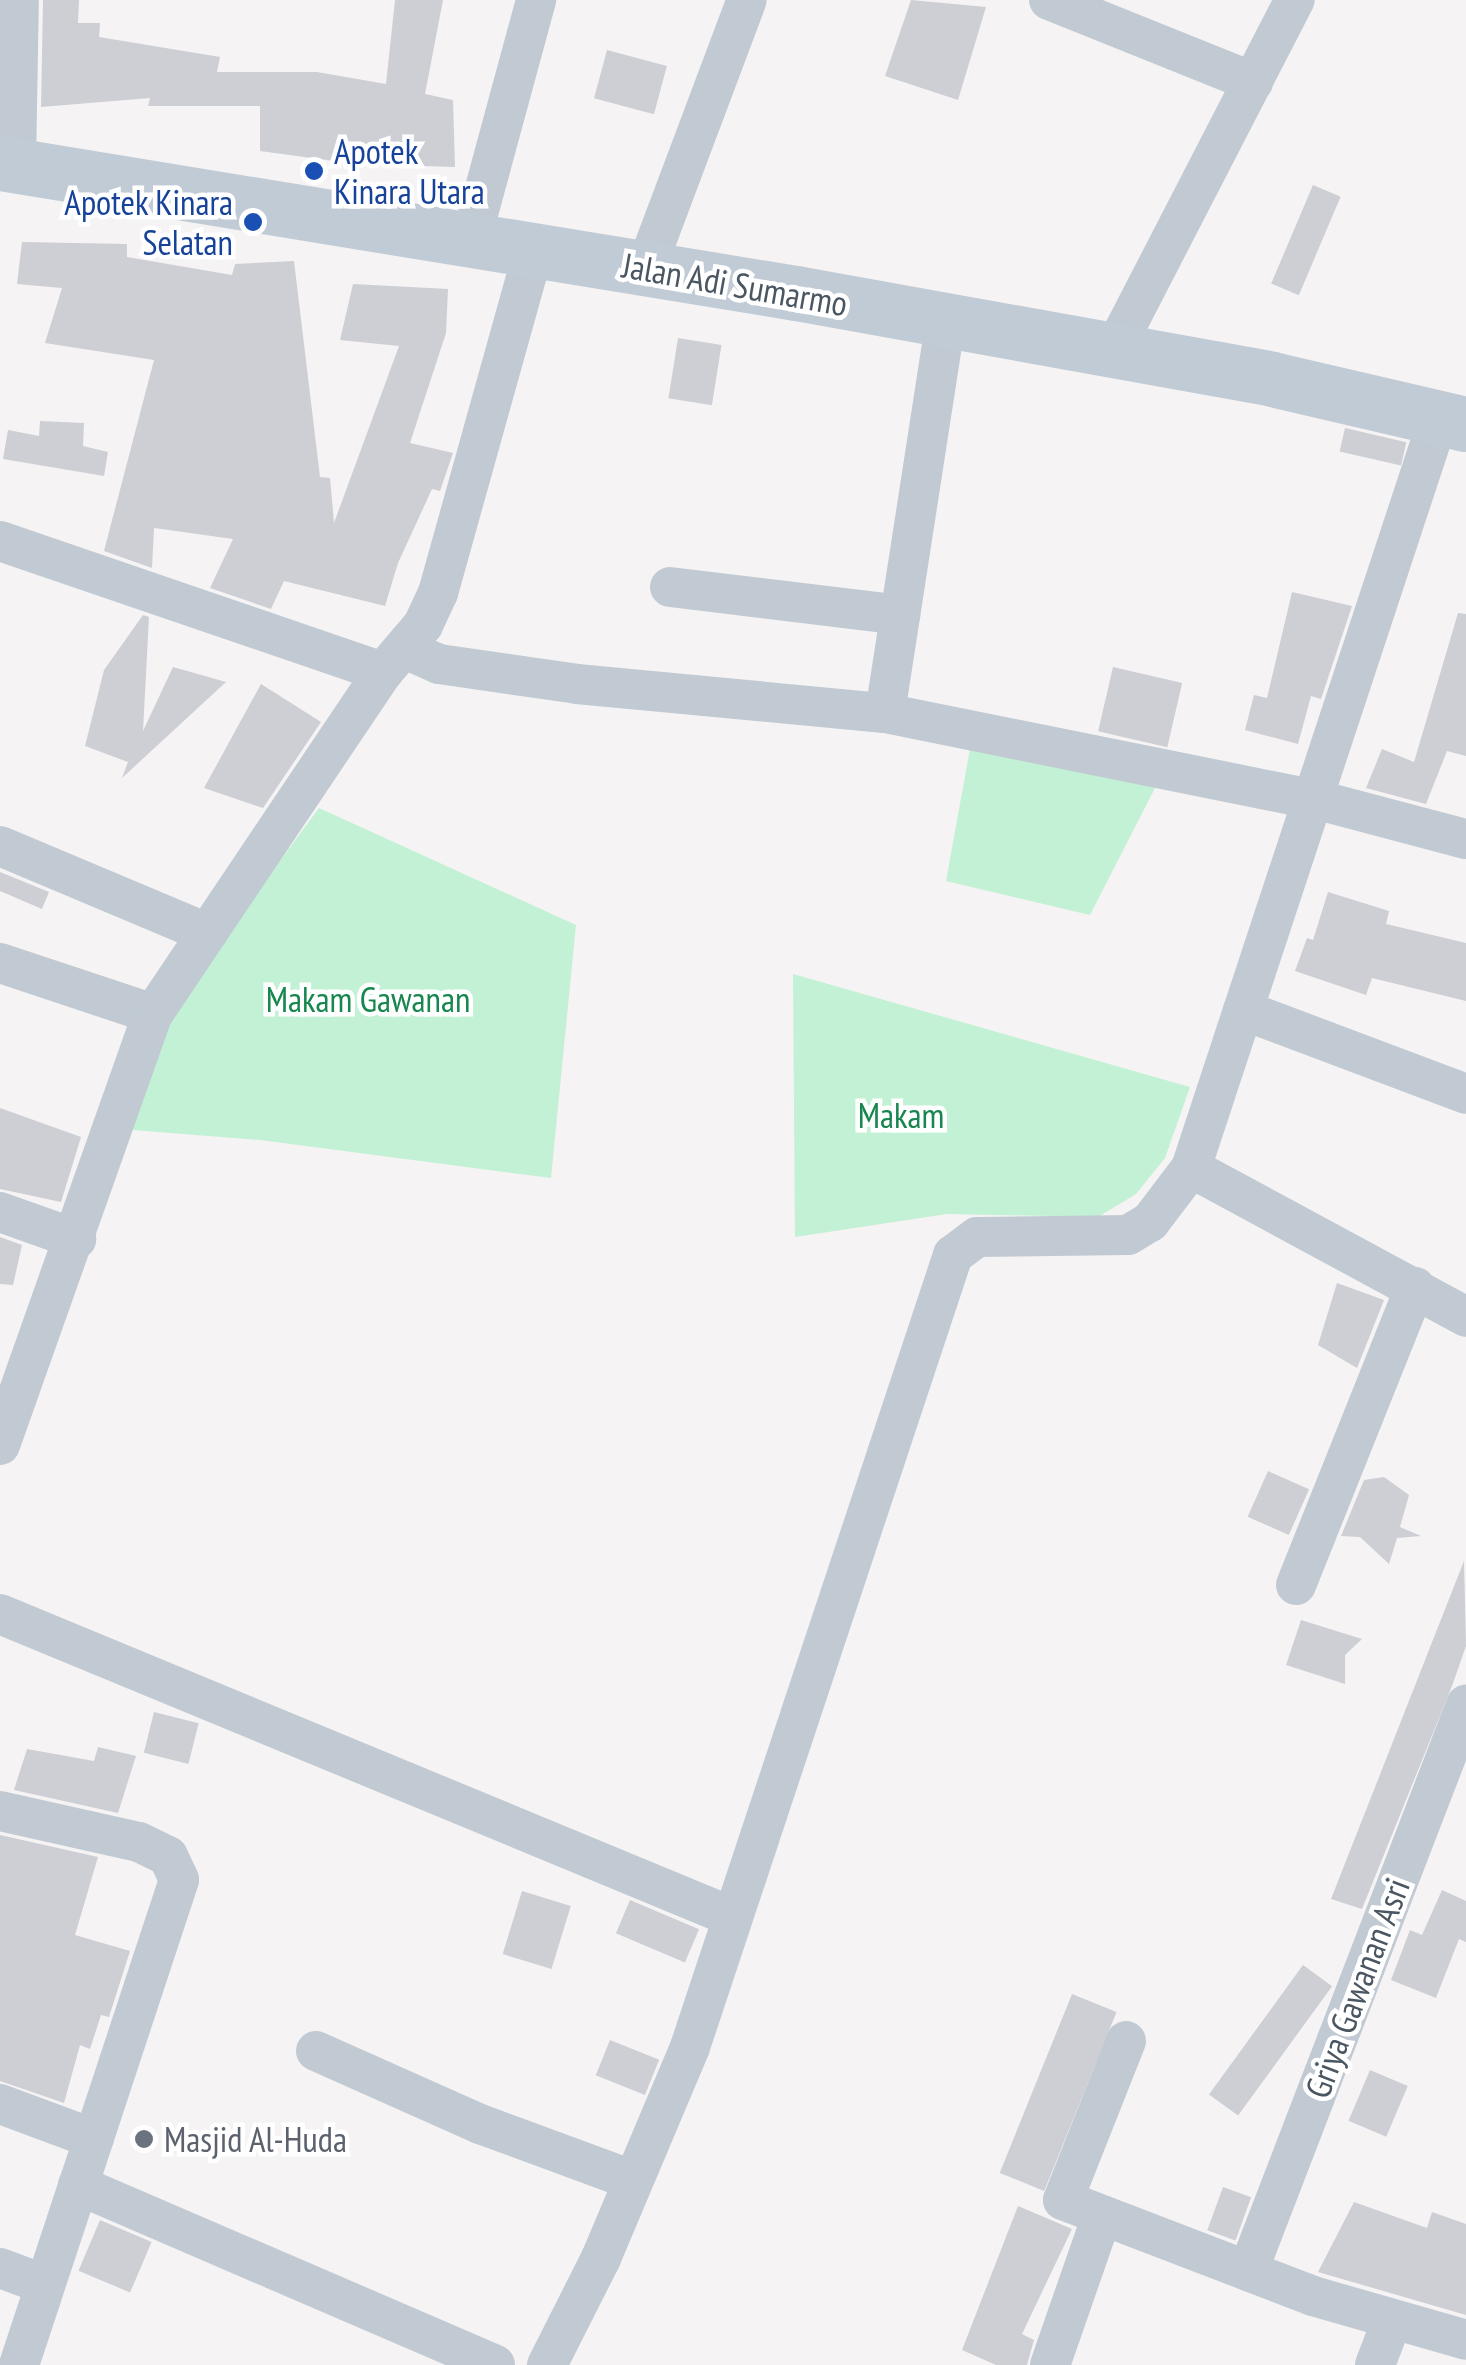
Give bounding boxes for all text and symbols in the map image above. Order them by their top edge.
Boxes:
place label: Apotek Kinara Utara [334,130,485,212]
marker: Apotek Kinara Utara [303,160,325,182]
place label: Apotek Kinara Selatan [63,181,233,263]
marker: Apotek Kinara Selatan [242,211,264,233]
street label: Jalan Adi Sumarmo [619,243,851,325]
park label: Makam Gawanan [266,978,470,1020]
park label: Makam [858,1094,944,1136]
street label: Griya Gawanan Asri [1296,1872,1418,2104]
place label: Masjid Al-Huda [164,2118,348,2160]
marker: Masjid Al-Huda [133,2128,155,2150]

